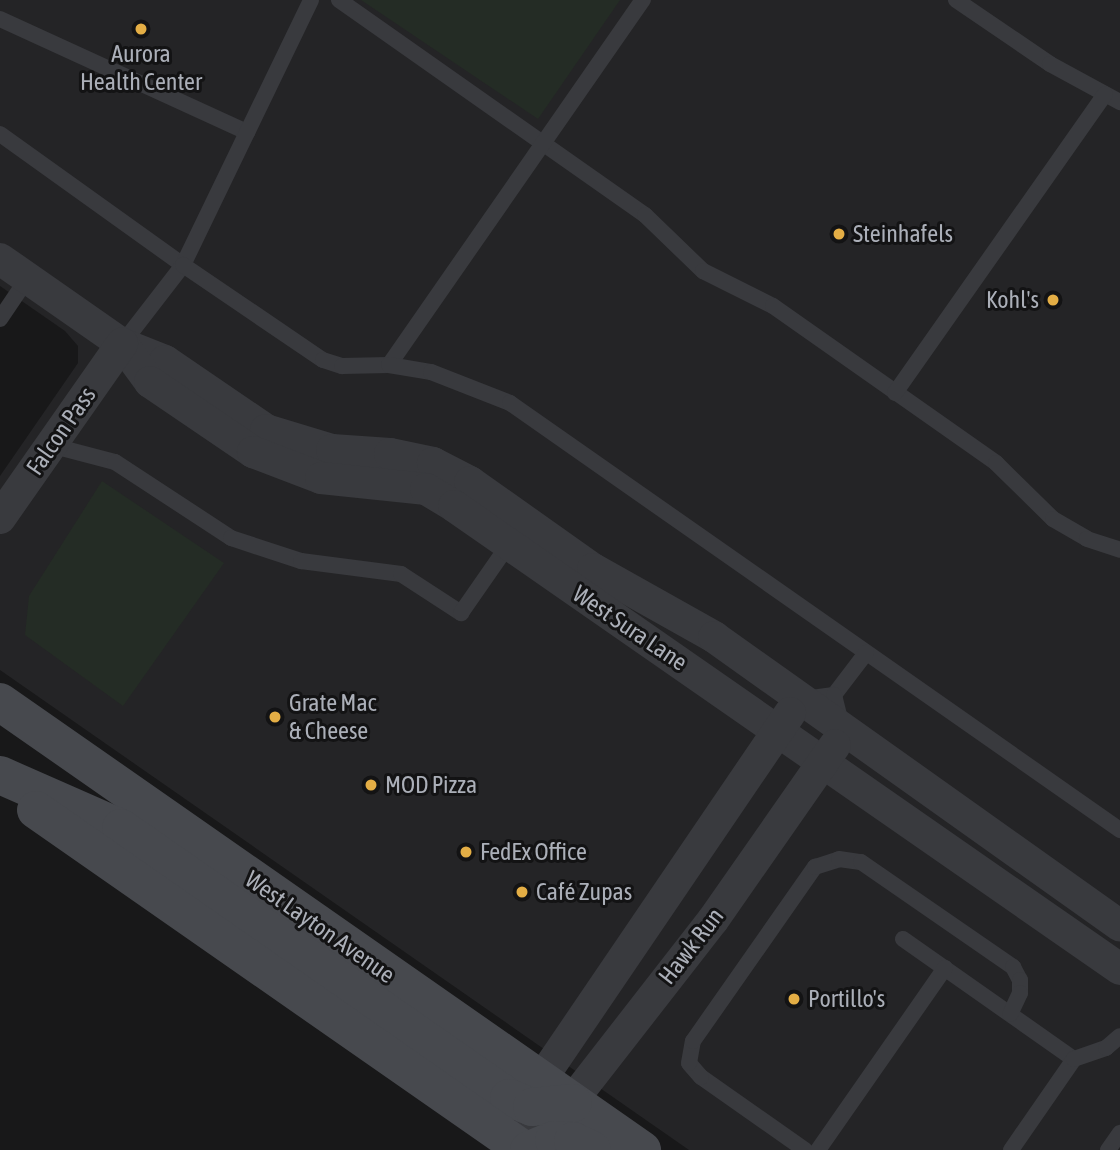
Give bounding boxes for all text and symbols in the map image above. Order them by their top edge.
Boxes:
marker: Aurora Health Center [133,21,149,37]
place label: Aurora Health Center [80,40,202,96]
place label: Steinhafels [853,220,953,248]
marker: Steinhafels [831,226,847,242]
place label: Kohl's [986,286,1039,314]
marker: Kohl's [1045,292,1061,308]
street label: Falcon Pass [20,381,102,481]
street label: West Sura Lane [567,579,693,677]
place label: Grate Mac & Cheese [289,689,376,745]
marker: Grate Mac & Cheese [267,709,283,725]
place label: MOD Pizza [385,771,477,799]
marker: MOD Pizza [363,777,379,793]
place label: FedEx Office [480,838,587,866]
marker: FedEx Office [458,844,474,860]
street label: West Layton Avenue [240,865,400,989]
place label: Café Zupas [536,878,632,906]
marker: Café Zupas [514,884,530,900]
street label: Hawk Run [652,902,730,990]
place label: Portillo's [808,985,885,1013]
marker: Portillo's [786,991,802,1007]

